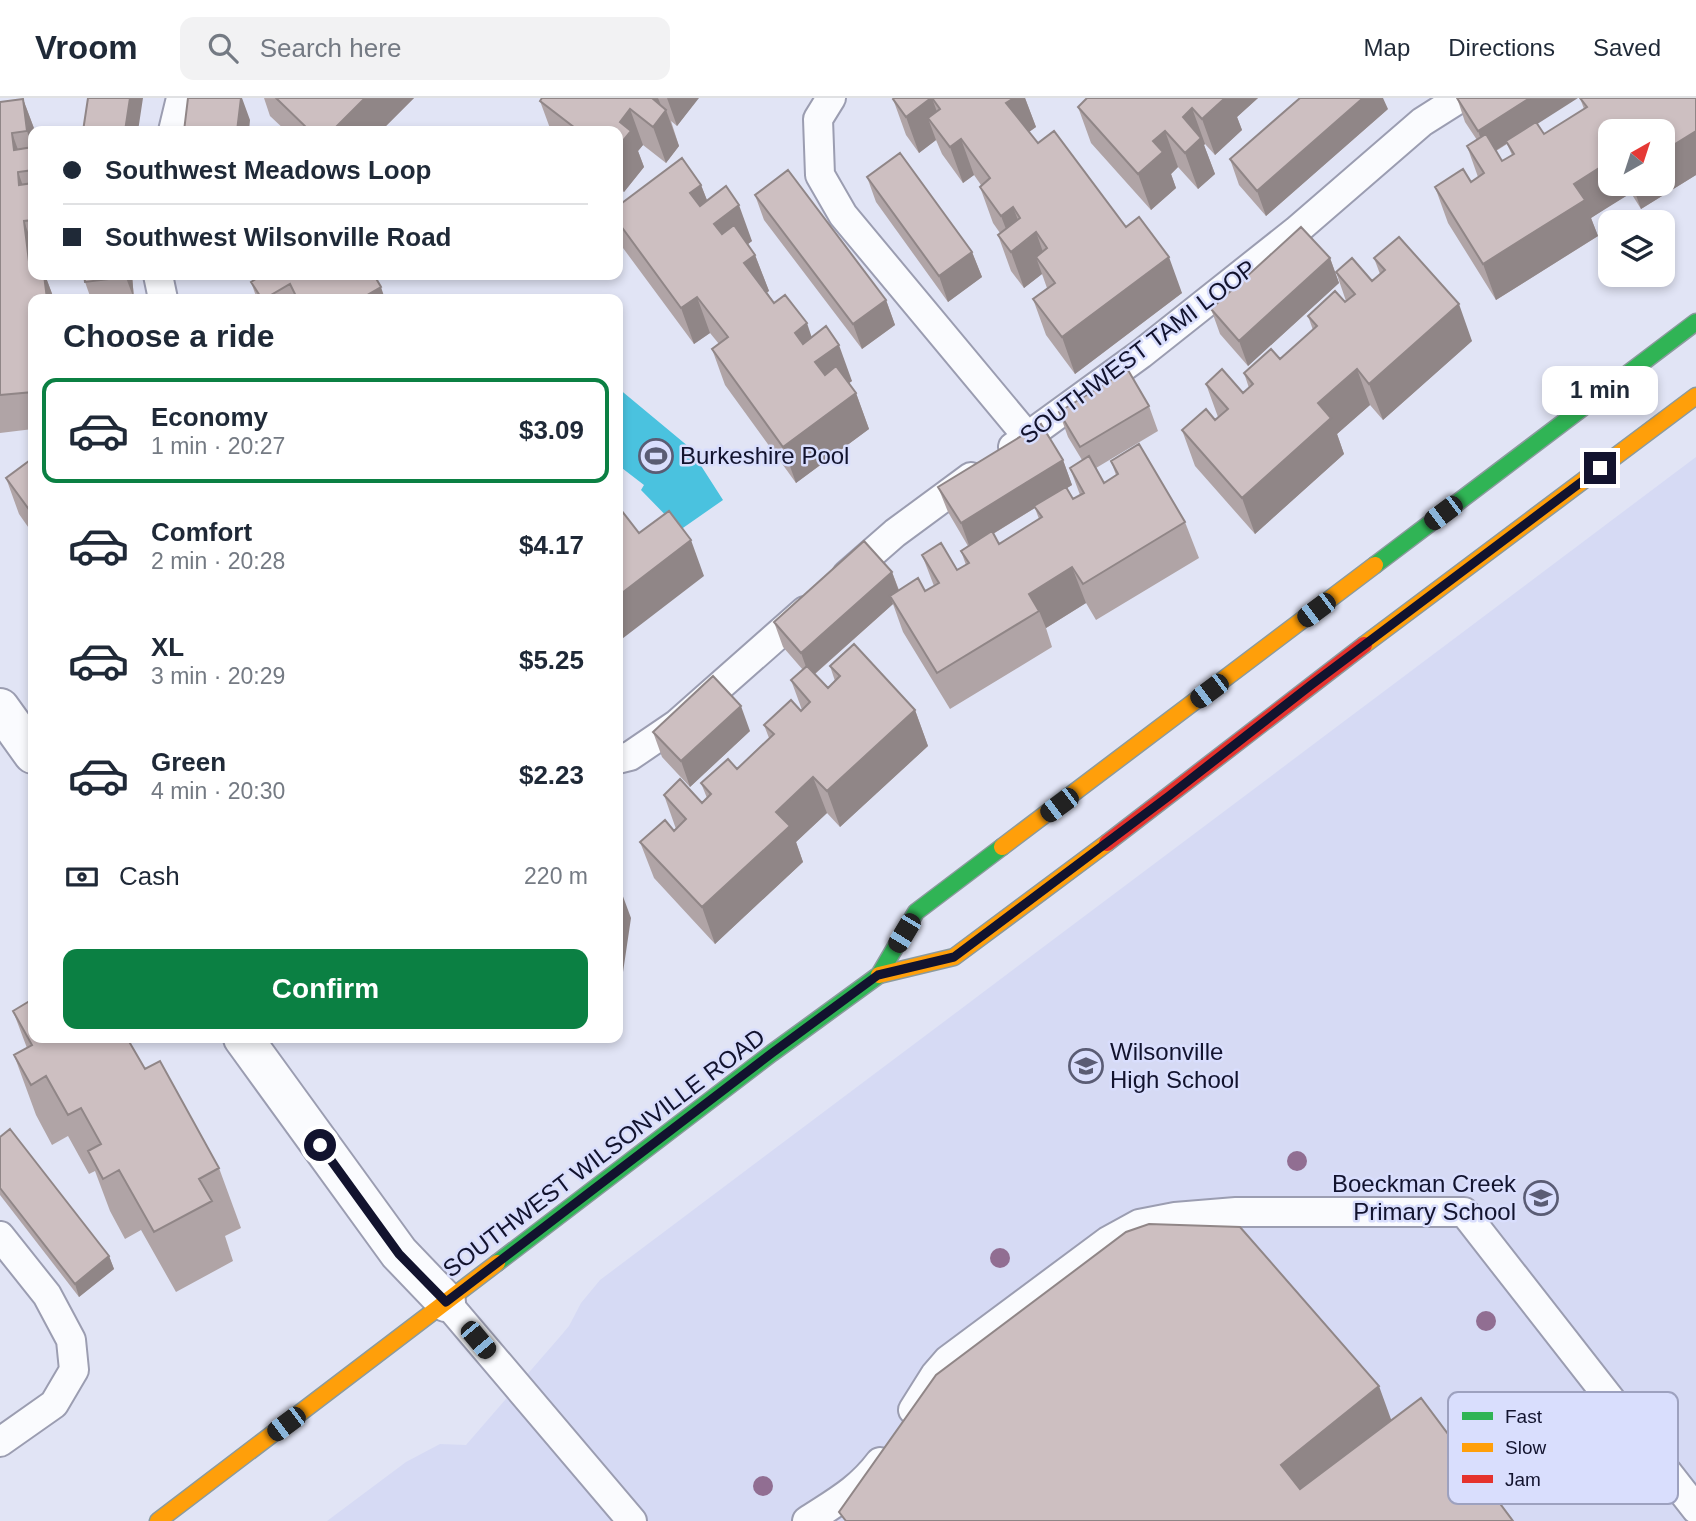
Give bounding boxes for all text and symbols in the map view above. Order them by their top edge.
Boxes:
search box [180,17,670,80]
text: Vroom [35,29,138,66]
icon: search [204,29,242,67]
text: Search here [260,33,401,63]
text: Map [1364,34,1410,61]
text: Directions [1448,34,1555,61]
text: Saved [1593,34,1661,61]
north arrow [1598,119,1675,196]
map controls [1598,119,1675,287]
text: Southwest Meadows Loop [105,155,431,185]
button: layers [1598,210,1675,287]
text: Southwest Wilsonville Road [105,222,451,252]
street label: SOUTHWEST TAMI LOOP [1015,254,1261,449]
text: Choose a ride [63,318,275,354]
callout: 1 min [1542,366,1658,416]
text: 1 min [1570,377,1630,403]
icon: car [67,399,130,462]
text: Economy [151,402,268,432]
text: $3.09 [519,415,584,445]
text: 1 min · 20:27 [151,433,285,459]
sports icon: Burkeshire Pool [637,437,675,475]
place label: Burkeshire Pool [680,442,849,469]
route end [1584,452,1616,484]
car [1420,492,1467,534]
icon: car [67,514,130,577]
text: Comfort [151,517,252,547]
text: $4.17 [519,530,584,560]
text: 2 min · 20:28 [151,548,285,574]
car [1293,589,1340,631]
icon: car [67,629,130,692]
text: XL [151,632,184,662]
text: $5.25 [519,645,584,675]
text: 3 min · 20:29 [151,663,285,689]
car [1186,670,1233,712]
icon: car [67,744,130,807]
text: Green [151,747,226,777]
text: $2.23 [519,760,584,790]
text: 4 min · 20:30 [151,778,285,804]
car [1036,784,1083,826]
icon: cash [63,858,101,896]
text: Cash [119,861,180,891]
text: 220 m [524,863,588,889]
car [885,910,924,956]
button: Confirm [63,949,588,1029]
street label: SOUTHWEST WILSONVILLE ROAD [438,1023,770,1282]
place label: Wilsonville High School [1110,1038,1239,1093]
school or university icon: Wilsonville High School [1067,1047,1105,1085]
route start [304,1129,336,1161]
place label: Boeckman Creek Primary School [1332,1170,1517,1225]
school or university icon: Boeckman Creek Primary School [1522,1179,1560,1217]
car [457,1317,500,1363]
legend [1448,1392,1678,1504]
car [263,1403,310,1445]
text: Fast [1505,1406,1543,1427]
text: Slow [1505,1437,1546,1458]
text: Jam [1505,1469,1541,1490]

